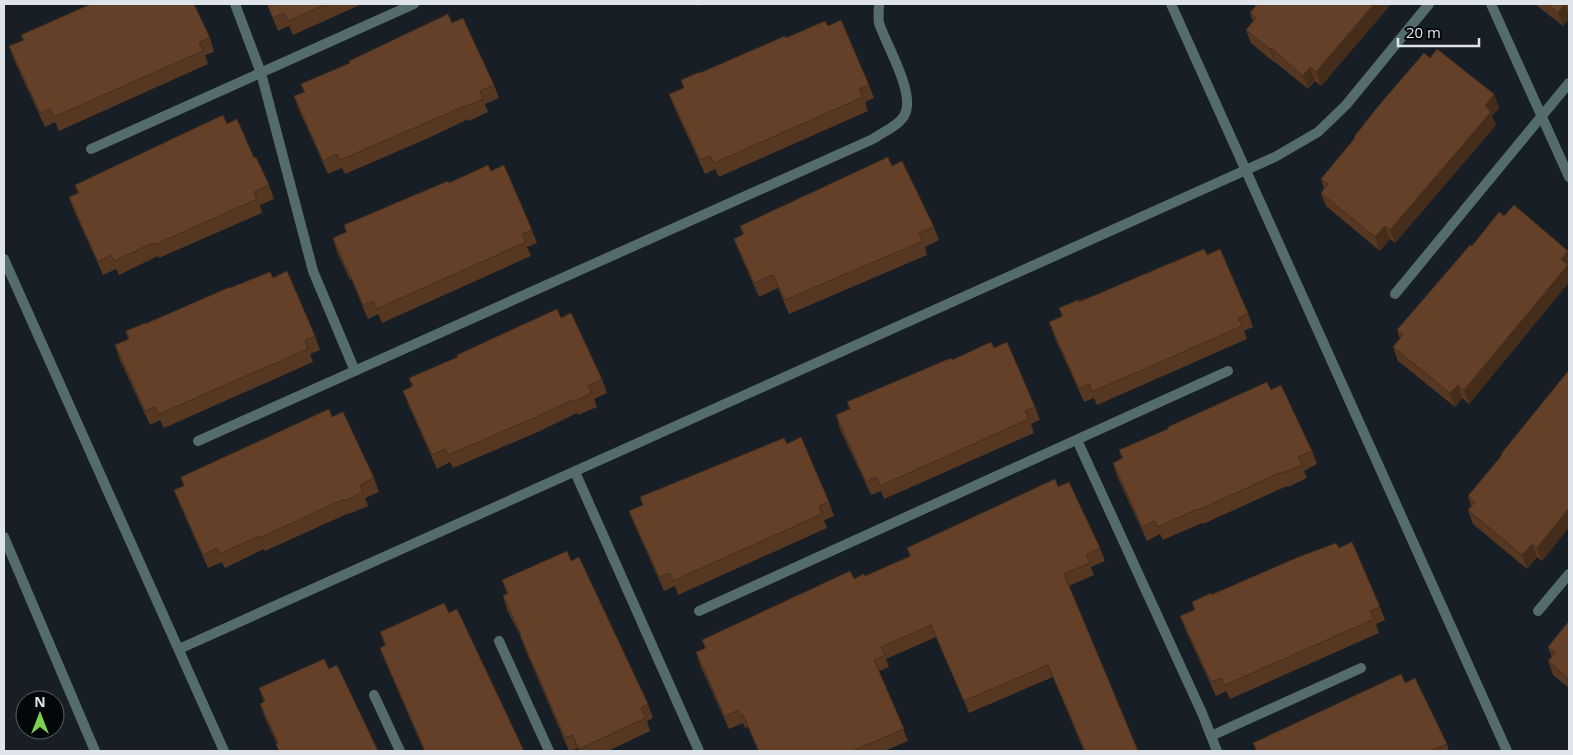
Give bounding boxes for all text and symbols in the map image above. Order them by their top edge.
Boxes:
scale bar [1398,15,1479,47]
text: 20 m [1406,22,1441,42]
north arrow [15,690,65,740]
text: N [34,692,46,711]

